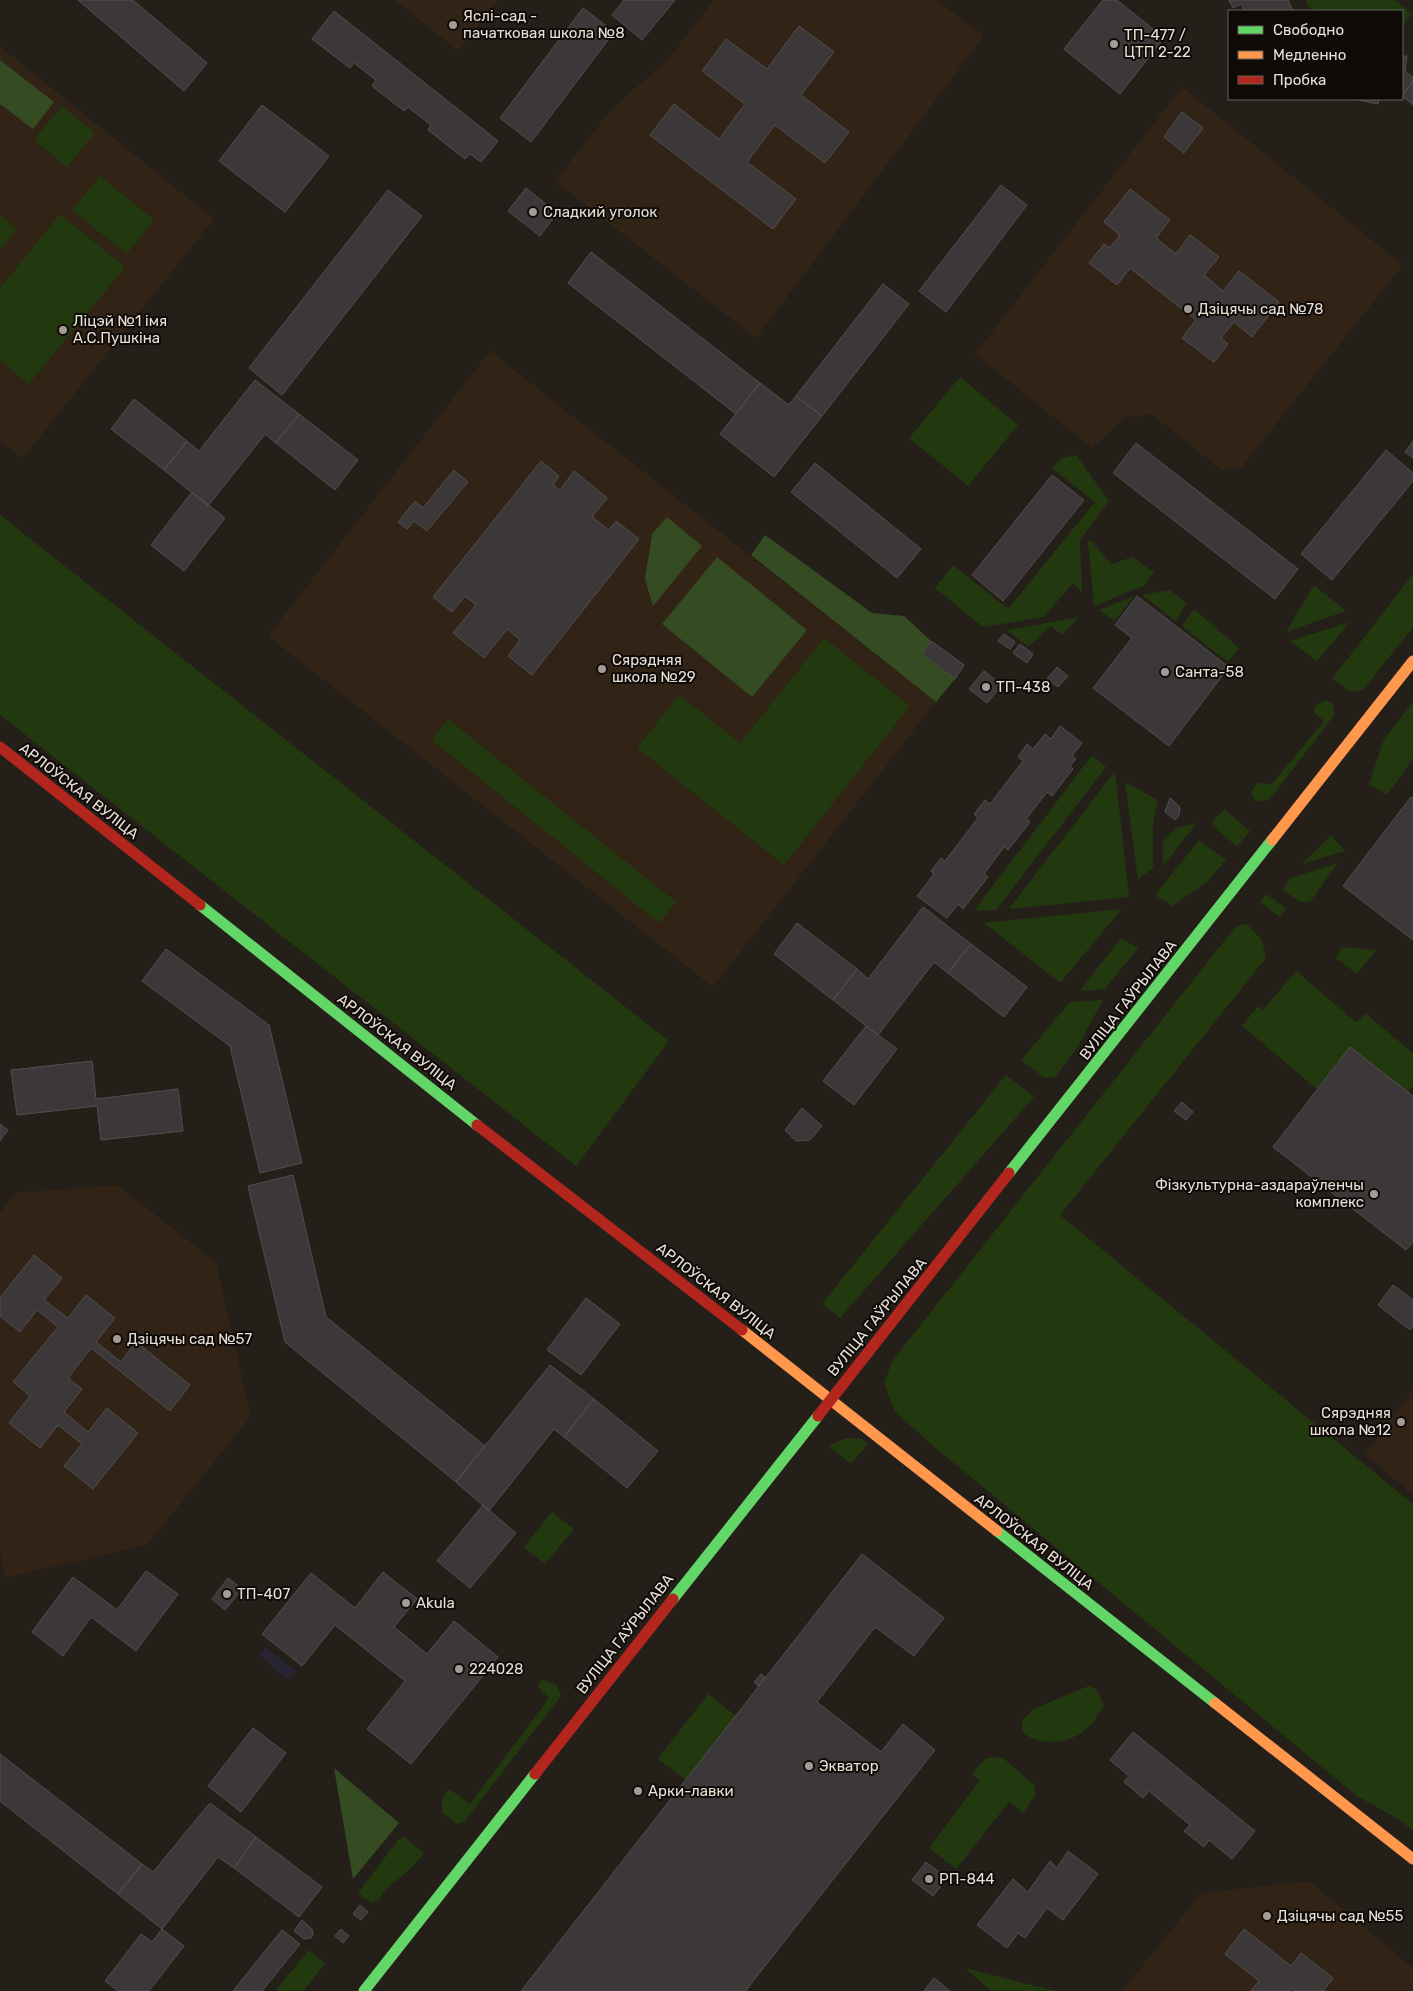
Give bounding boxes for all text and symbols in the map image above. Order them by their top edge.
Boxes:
place label: Яслі-сад - пачатковая школа №8 [463,7,625,42]
legend [1228,10,1403,100]
marker: Яслі-сад - пачатковая школа №8 [447,19,459,31]
text: Свободно [1273,21,1344,39]
place label: ТП-477 / ЦТП 2-22 [1124,26,1191,61]
marker: ТП-477 / ЦТП 2-22 [1108,38,1120,50]
text: Медленно [1273,46,1346,64]
text: Пробка [1273,71,1326,89]
place label: Сладкий уголок [543,203,657,221]
marker: Сладкий уголок [527,206,539,218]
place label: Дзіцячы сад №78 [1198,300,1323,318]
marker: Дзіцячы сад №78 [1182,303,1194,315]
place label: Ліцэй №1 імя А.С.Пушкіна [73,312,167,347]
marker: Ліцэй №1 імя А.С.Пушкіна [57,324,69,336]
place label: Сярэдняя школа №29 [612,651,696,686]
marker: Сярэдняя школа №29 [596,663,608,675]
place label: Санта-58 [1175,663,1244,681]
marker: Санта-58 [1159,666,1171,678]
place label: ТП-438 [996,678,1050,696]
marker: ТП-438 [980,681,992,693]
street label: АРЛОЎСКАЯ ВУЛІЦА [16,739,142,843]
street label: ВУЛІЦА ГАЎРЫЛАВА [1076,936,1180,1064]
street label: АРЛОЎСКАЯ ВУЛІЦА [334,990,460,1094]
place label: Фізкультурна-аздараўленчы комплекс [1155,1176,1364,1211]
marker: Фізкультурна-аздараўленчы комплекс [1368,1188,1380,1200]
street label: АРЛОЎСКАЯ ВУЛІЦА [653,1239,779,1343]
street label: ВУЛІЦА ГАЎРЫЛАВА [824,1254,930,1380]
place label: Дзіцячы сад №57 [127,1330,252,1348]
marker: Дзіцячы сад №57 [111,1333,123,1345]
place label: Сярэдняя школа №12 [1310,1404,1391,1439]
marker: Сярэдняя школа №12 [1395,1416,1407,1428]
street label: АРЛОЎСКАЯ ВУЛІЦА [971,1490,1097,1594]
street label: ВУЛІЦА ГАЎРЫЛАВА [573,1570,677,1698]
place label: ТП-407 [237,1585,290,1603]
marker: ТП-407 [221,1588,233,1600]
place label: Akula [416,1594,455,1612]
marker: Akula [400,1597,412,1609]
place label: 224028 [469,1660,524,1678]
marker: 224028 [453,1663,465,1675]
place label: Экватор [819,1757,879,1775]
marker: Экватор [803,1760,815,1772]
place label: Арки-лавки [648,1782,734,1800]
marker: Арки-лавки [632,1785,644,1797]
place label: РП-844 [939,1870,995,1888]
marker: РП-844 [923,1873,935,1885]
place label: Дзіцячы сад №55 [1277,1907,1403,1925]
marker: Дзіцячы сад №55 [1261,1910,1273,1922]

